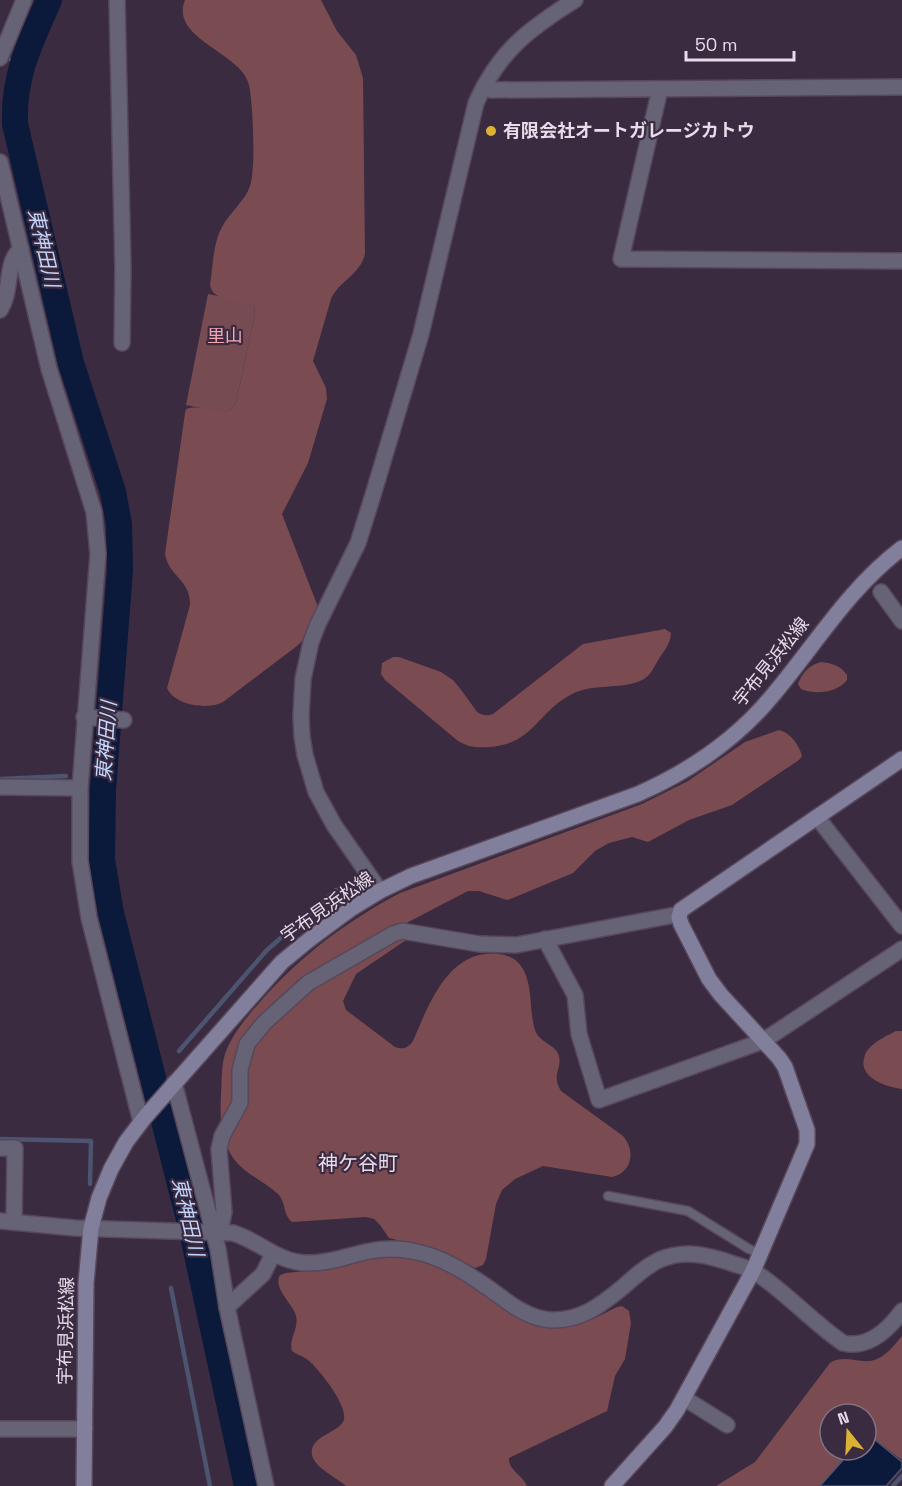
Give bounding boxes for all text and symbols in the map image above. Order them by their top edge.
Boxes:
scale bar [686,24,794,62]
text: 50 m [695,33,737,56]
place label: 有限会社オートガレージカトウ [503,119,755,142]
marker: 有限会社オートガレージカトウ [484,124,498,138]
water label: 東神田川 [22,206,66,292]
park label: 里山 [207,324,243,347]
street label: 宇布見浜松線 [728,612,814,711]
water label: 東神田川 [90,698,122,782]
street label: 宇布見浜松線 [276,866,378,947]
district label: 神ケ谷町 [318,1150,398,1176]
water label: 東神田川 [166,1175,210,1261]
street label: 宇布見浜松線 [53,1277,78,1385]
north arrow [818,1402,878,1462]
text: N [835,1407,852,1430]

